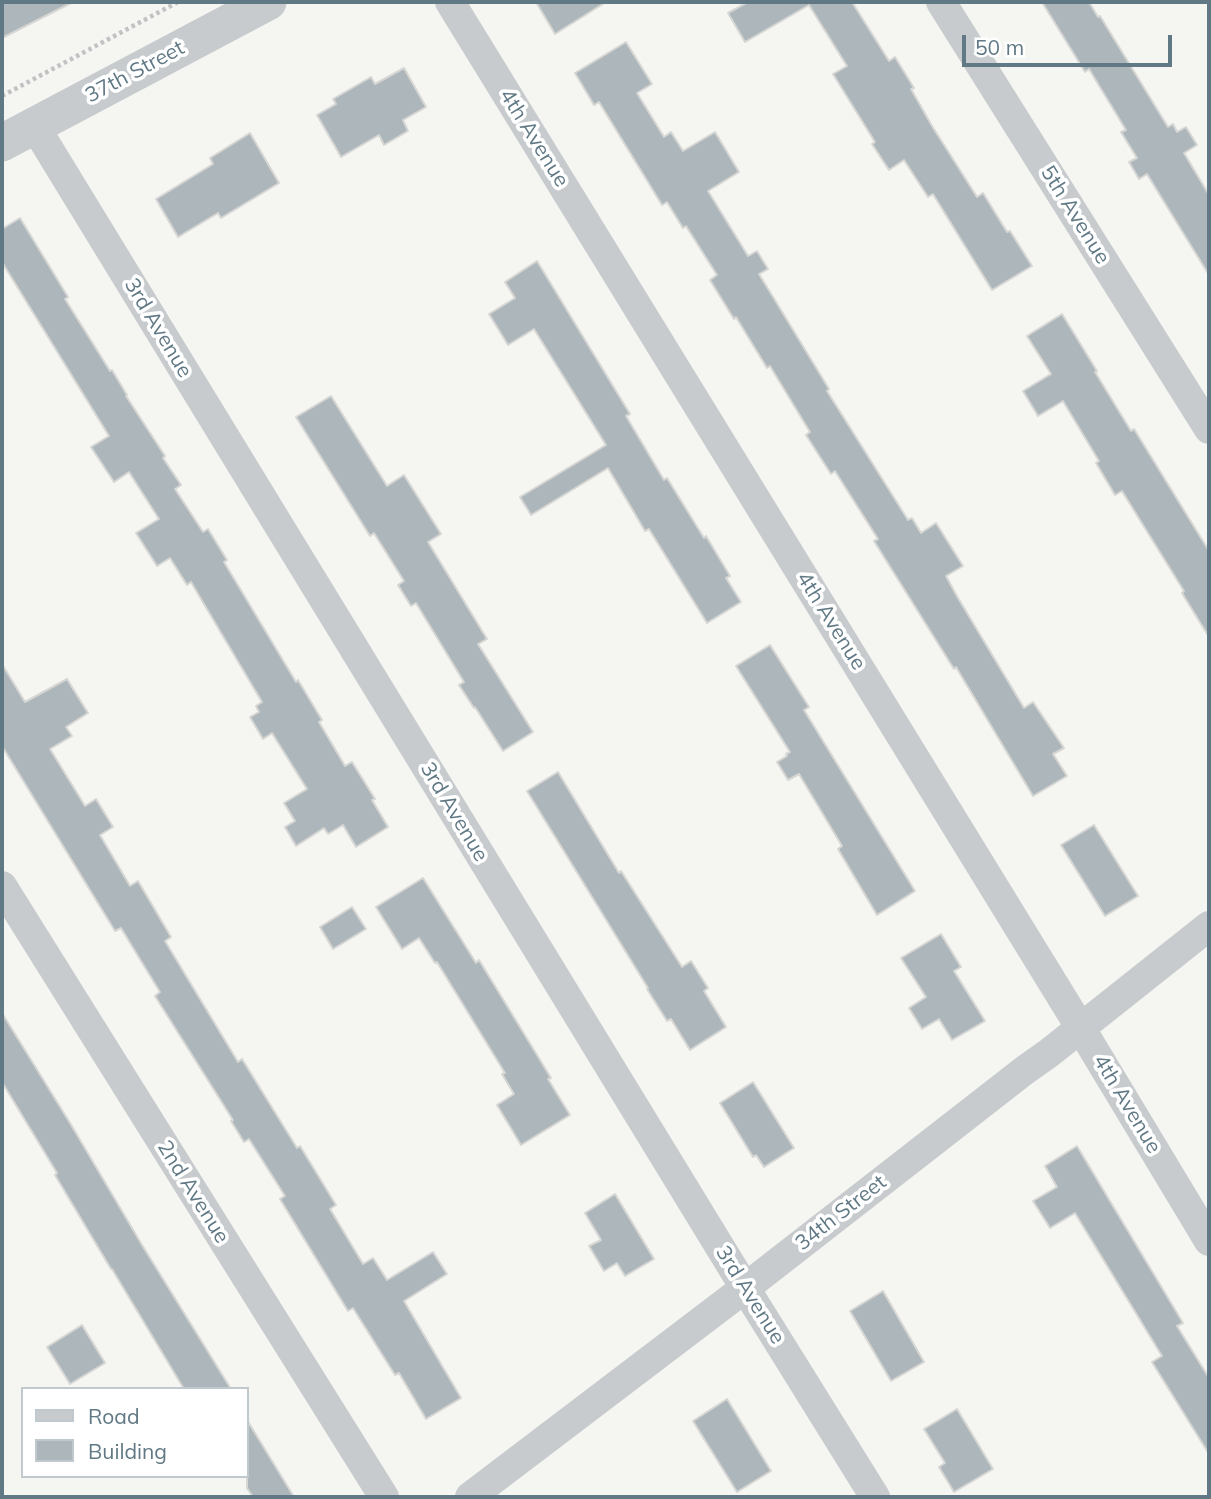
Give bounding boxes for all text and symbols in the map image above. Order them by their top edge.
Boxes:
scale bar [966,21,1176,65]
text: 50 m [975,34,1024,60]
street label: 37th Street [81,35,189,109]
street label: 4th Avenue [494,84,574,192]
street label: 5th Avenue [1035,161,1115,269]
street label: 3rd Avenue [119,274,197,382]
street label: 4th Avenue [791,567,871,675]
street label: 3rd Avenue [415,758,493,866]
street label: 4th Avenue [1088,1050,1166,1158]
street label: 2nd Avenue [152,1136,234,1248]
street label: 34th Street [791,1170,891,1256]
street label: 3rd Avenue [710,1241,790,1349]
legend [21,1387,248,1478]
text: Road [88,1403,139,1429]
text: Building [88,1438,167,1464]

